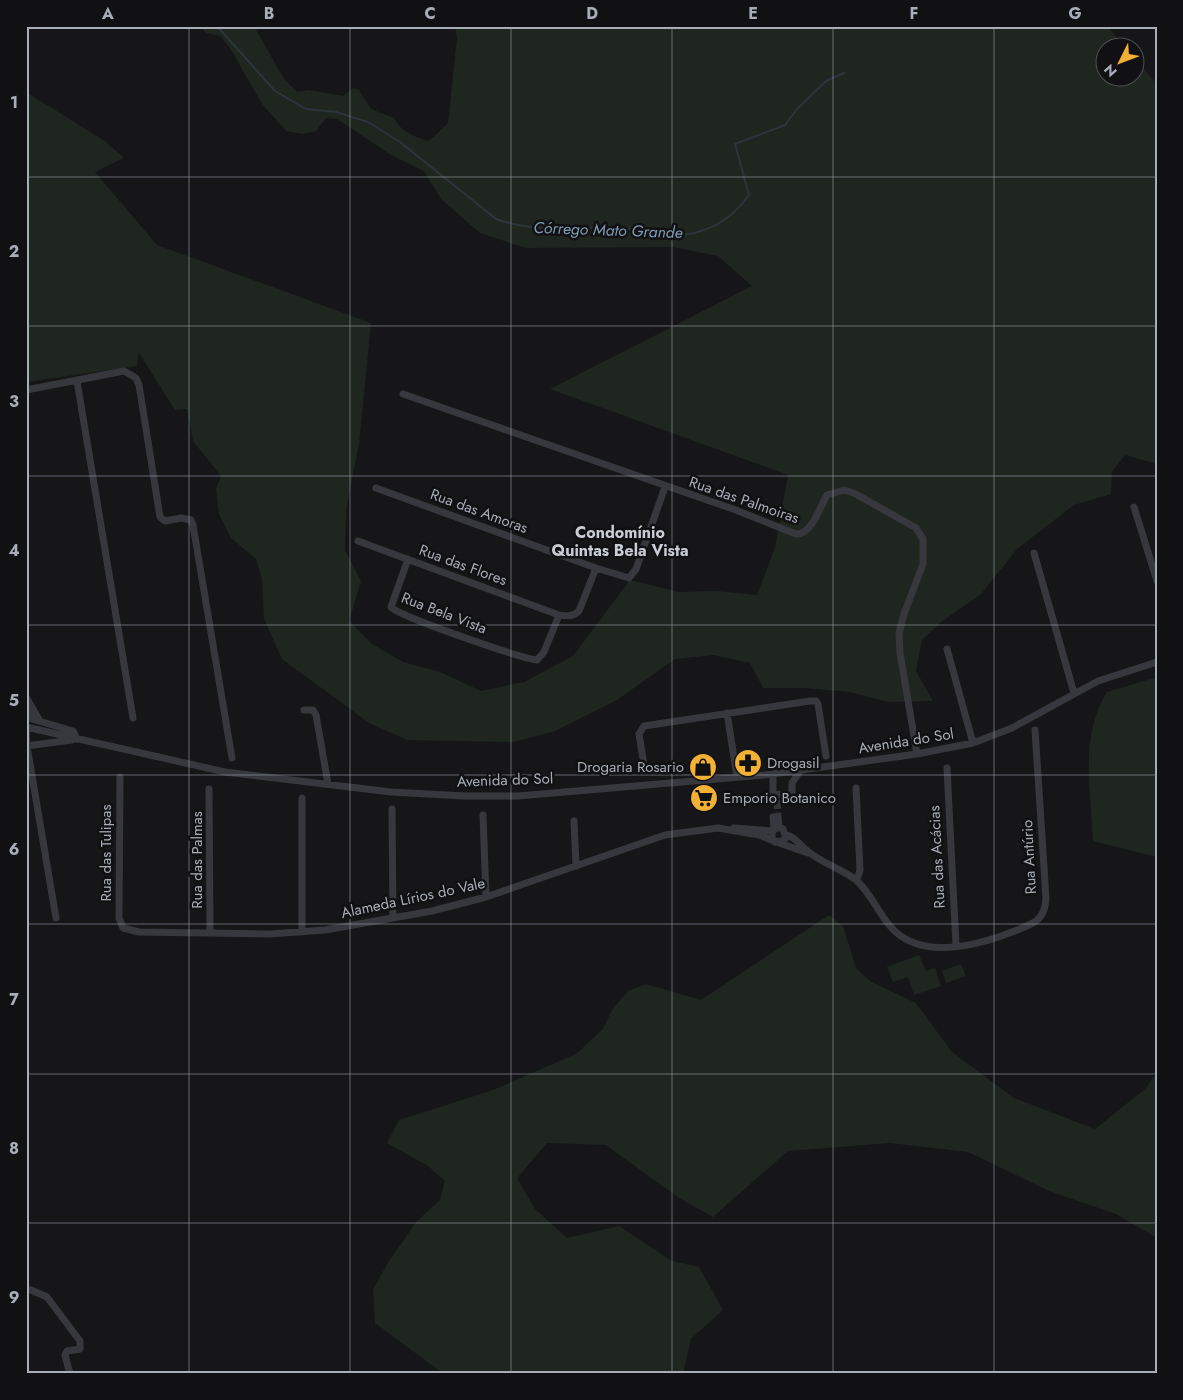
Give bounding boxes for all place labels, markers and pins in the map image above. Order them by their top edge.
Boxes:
pharmacy icon: Drogasil [733,748,763,778]
shop icon: Drogaria Rosario [688,752,718,782]
place label: Drogasil [767,752,819,774]
place label: Drogaria Rosario [577,756,684,778]
supermarket icon: Emporio Botanico [689,783,719,813]
place label: Emporio Botanico [723,787,836,809]

